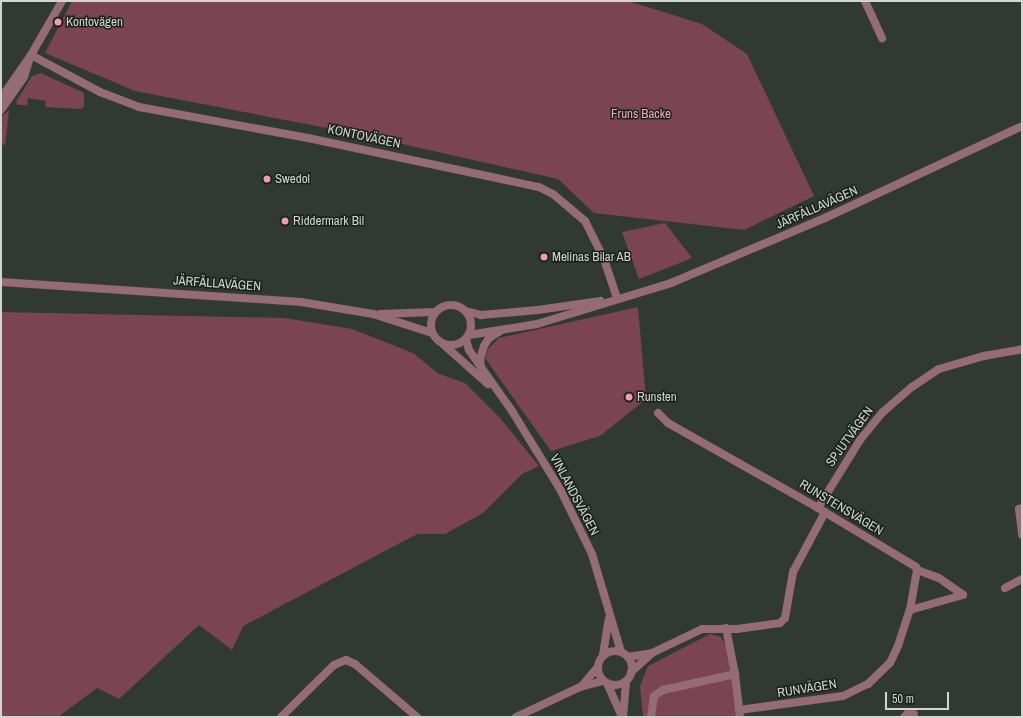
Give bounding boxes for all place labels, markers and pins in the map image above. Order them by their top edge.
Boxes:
place label: Kontovägen [66,14,123,30]
marker: Kontovägen [53,17,63,27]
place label: Swedol [275,171,310,187]
marker: Swedol [262,174,272,184]
place label: Riddermark Bil [293,213,364,229]
marker: Riddermark Bil [280,216,290,226]
place label: Melinas Bilar AB [552,249,631,265]
marker: Melinas Bilar AB [539,252,549,262]
place label: Runsten [637,389,677,405]
marker: Runsten [624,392,634,402]

